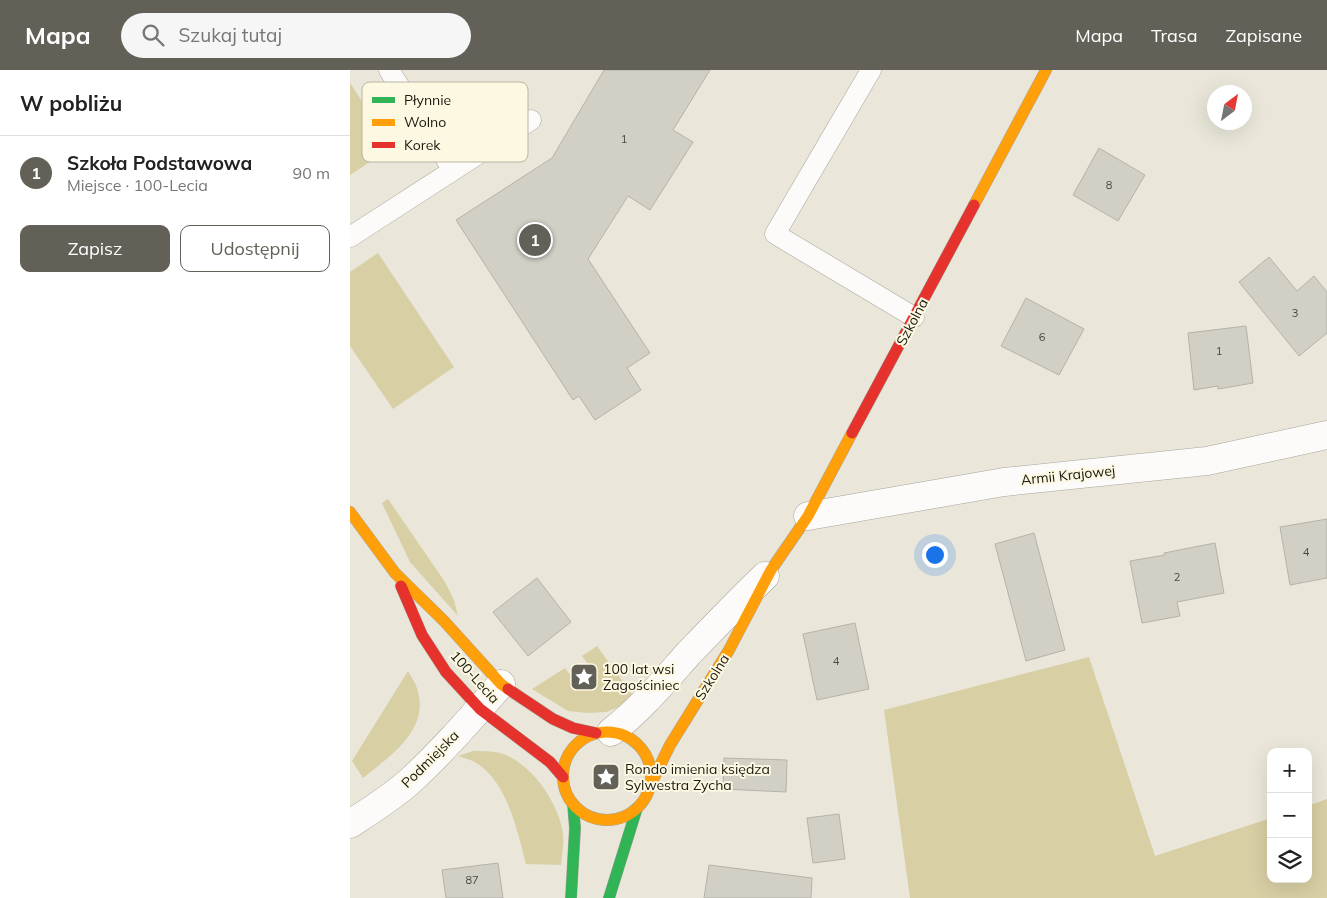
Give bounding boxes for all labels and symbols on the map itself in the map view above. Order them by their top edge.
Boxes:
legend [362,82,528,162]
north arrow [1207,85,1252,130]
text: Płynnie [404,91,451,109]
text: Wolno [404,113,446,131]
house number: 1 [621,132,627,146]
text: Korek [404,136,441,154]
house number: 8 [1106,178,1113,192]
pin: 1 [519,221,551,259]
street label: Szkolna [892,295,932,349]
house number: 3 [1292,306,1298,320]
house number: 6 [1039,330,1046,344]
house number: 1 [1216,344,1222,358]
street label: Armii Krajowej [1020,461,1116,489]
your location [922,542,948,568]
house number: 4 [1303,545,1310,559]
house number: 2 [1174,570,1181,584]
street label: 100-Lecia [447,647,503,707]
street label: Szkolna [691,651,733,703]
house number: 4 [833,654,840,668]
place label: 100 lat wsi Zagościniec [603,660,679,694]
place icon: 100 lat wsi Zagościniec [569,662,599,692]
street label: Podmiejska [397,726,463,792]
place label: Rondo imienia księdza Sylwestra Zycha [625,760,770,794]
place icon: Rondo imienia księdza Sylwestra Zycha [591,762,621,792]
house number: 87 [465,873,479,887]

